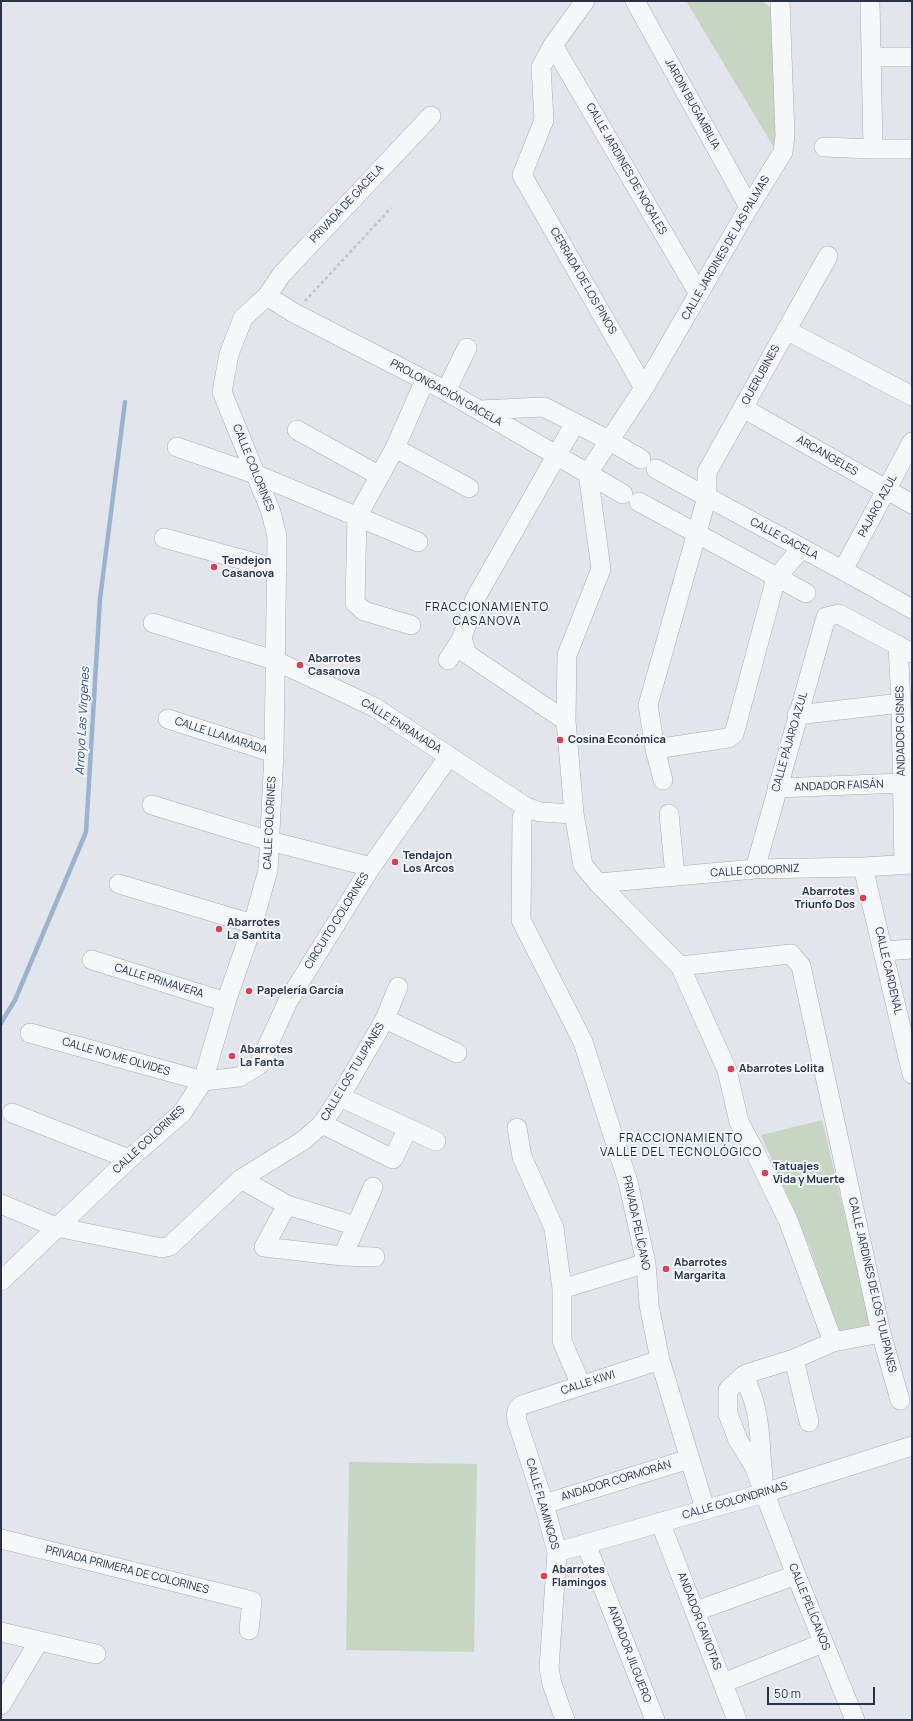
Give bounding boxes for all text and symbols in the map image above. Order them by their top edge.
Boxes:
street label: JARDIN BUGAMBILIA [662,57,722,151]
street label: CALLE JARDINES DE NOGALES [583,101,669,237]
street label: PRIVADA DE GACELA [307,162,387,246]
street label: CALLE JARDINES DE LAS PALMAS [679,174,773,322]
street label: CERRADA DE LOS PINOS [547,225,619,337]
street label: QUERUBINES [739,343,783,407]
street label: PROLONGACIÓN GACELA [388,357,504,429]
street label: CALLE COLORINES [229,422,277,514]
street label: ARCANGELES [794,433,860,479]
street label: PAJARO AZUL [856,472,900,540]
street label: CALLE GACELA [748,515,820,563]
place label: Tendejon Casanova [222,554,274,580]
marker: Tendejon Casanova [209,562,219,572]
district label: FRACCIONAMIENTO CASANOVA [425,601,549,629]
place label: Abarrotes Casanova [308,652,361,678]
marker: Abarrotes Casanova [295,660,305,670]
water label: Arroyo Las Virgenes [73,667,93,775]
street label: ANDADOR CISNES [894,686,908,776]
street label: CALLE PÁJARO AZUL [769,690,811,794]
street label: CALLE ENRAMADA [358,696,444,756]
street label: CALLE LLAMARADA [173,715,269,757]
place label: Cosina Económica [568,733,666,747]
marker: Cosina Económica [555,735,565,745]
street label: CALLE COLORINES [261,776,279,870]
street label: ANDADOR FAISÁN [794,778,884,794]
place label: Tendajon Los Arcos [403,849,454,875]
marker: Tendajon Los Arcos [390,857,400,867]
street label: CALLE CODORNIZ [710,862,800,880]
street label: CIRCUITO COLORINES [302,870,372,972]
place label: Abarrotes Triunfo Dos [794,885,855,911]
marker: Abarrotes Triunfo Dos [858,893,868,903]
place label: Abarrotes La Santita [227,916,281,942]
marker: Abarrotes La Santita [214,924,224,934]
street label: CALLE CARDENAL [871,926,905,1016]
street label: CALLE PRIMAVERA [113,961,205,1001]
place label: Papelería García [257,984,344,998]
marker: Papelería García [244,986,254,996]
street label: CALLE LOS TULIPANES [318,1020,388,1124]
street label: CALLE NO ME OLVIDES [60,1035,172,1079]
place label: Abarrotes La Fanta [240,1043,293,1069]
marker: Abarrotes La Fanta [227,1051,237,1061]
place label: Abarrotes Lolita [739,1062,824,1076]
marker: Abarrotes Lolita [726,1064,736,1074]
street label: CALLE COLORINES [110,1103,188,1177]
district label: FRACCIONAMIENTO VALLE DEL TECNOLÓGICO [600,1132,762,1160]
place label: Tatuajes Vida y Muerte [773,1160,845,1186]
marker: Tatuajes Vida y Muerte [760,1168,770,1178]
street label: PRIVADA PELÍCANO [620,1174,652,1272]
street label: CALLE JARDINES DE LOS TULIPANES [845,1196,899,1374]
place label: Abarrotes Margarita [674,1256,727,1282]
marker: Abarrotes Margarita [661,1264,671,1274]
street label: CALLE KIWI [559,1368,617,1398]
street label: CALLE FLAMINGOS [523,1457,561,1551]
street label: ANDADOR CORMORÁN [559,1458,673,1504]
street label: CALLE GOLONDRINAS [681,1480,789,1522]
street label: PRIVADA PRIMERA DE COLORINES [44,1543,210,1597]
street label: CALLE PELÍCANOS [786,1562,832,1652]
place label: Abarrotes Flamingos [552,1563,606,1589]
street label: ANDADOR GAVIOTAS [674,1570,724,1672]
marker: Abarrotes Flamingos [539,1571,549,1581]
street label: ANDADOR JILGUERO [604,1604,654,1704]
scale bar [769,1679,877,1705]
text: 50 m [774,1685,801,1702]

